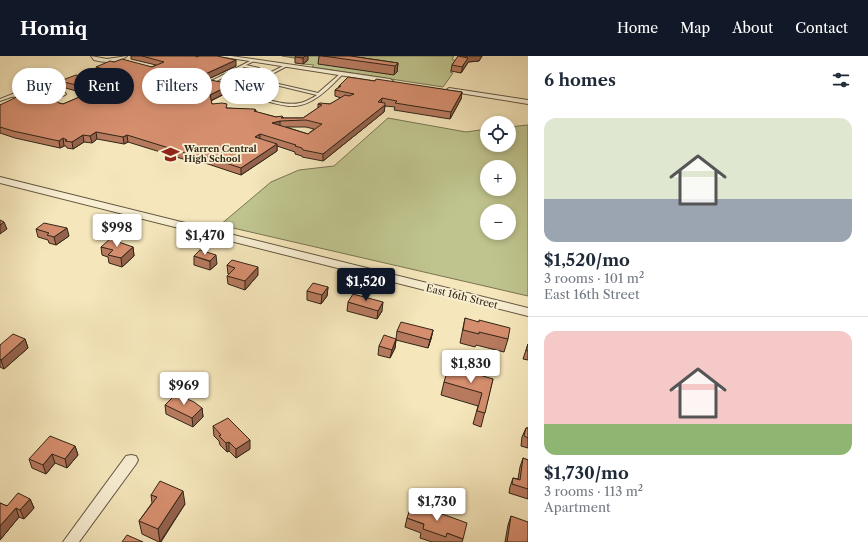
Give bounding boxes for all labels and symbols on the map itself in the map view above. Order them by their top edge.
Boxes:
place label: Warren Central High School [183,143,257,164]
school or university icon: Warren Central High School [161,144,181,164]
pin: $998 [93,214,141,248]
pin: $1,470 [172,222,238,256]
pin: $1,520 [333,268,399,302]
street label: East 16th Street [425,281,500,312]
pin: $1,830 [438,350,504,384]
pin: $969 [160,372,208,406]
pin: $1,730 [404,488,470,522]

